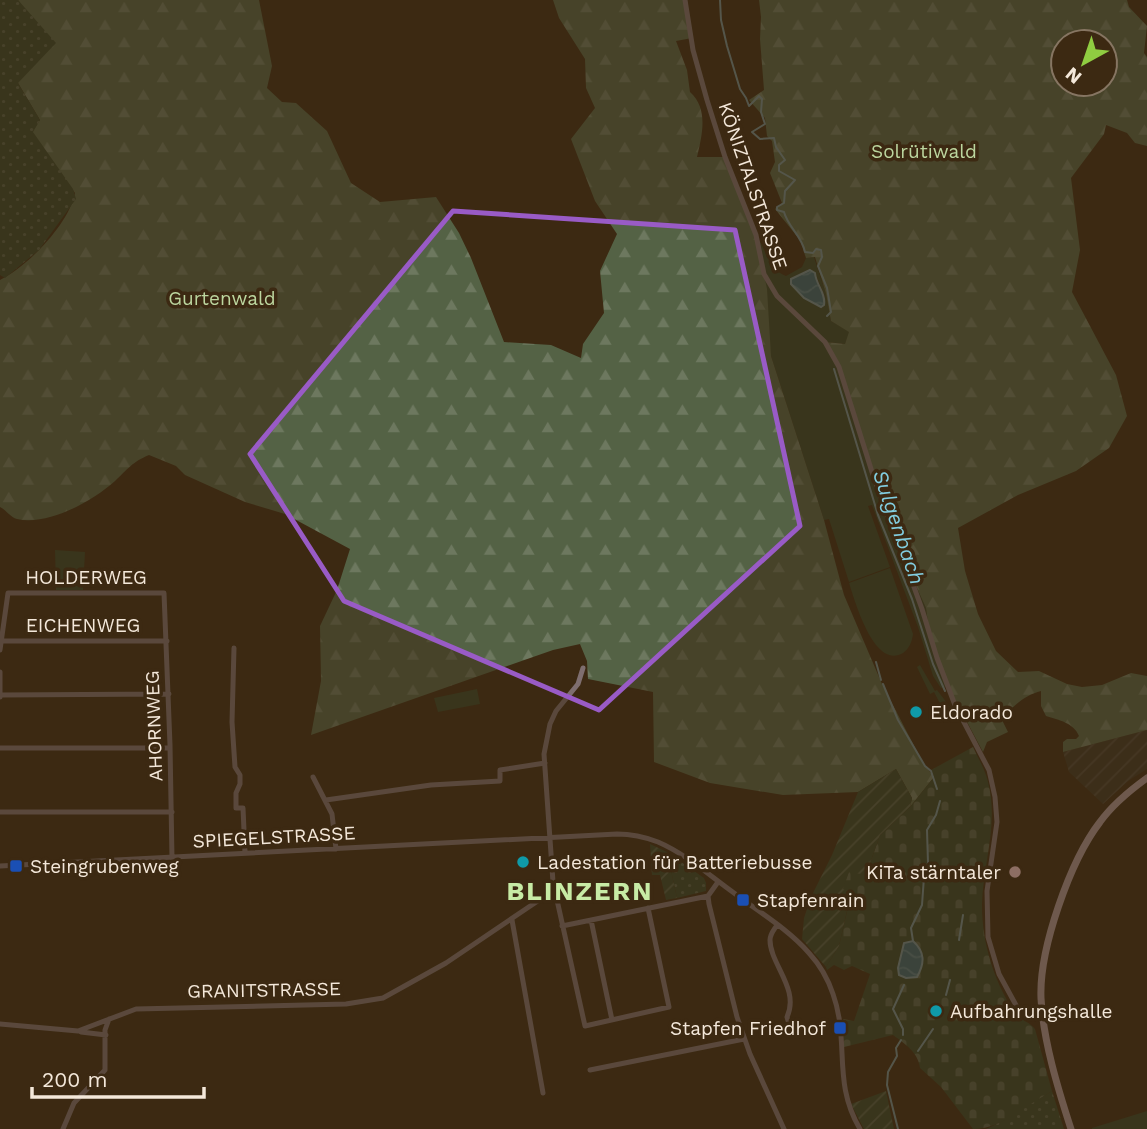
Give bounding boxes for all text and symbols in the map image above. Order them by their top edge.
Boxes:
north arrow [1049,28,1119,98]
text: N [1061,62,1086,89]
street label: KÖNIZTALSTRASSE [713,99,793,273]
park label: Solrütiwald [871,140,977,163]
park label: Gurtenwald [168,287,276,310]
water label: Sulgenbach [868,466,930,588]
street label: HOLDERWEG [25,566,147,589]
street label: EICHENWEG [26,614,140,637]
street label: AHORNWEG [141,670,167,782]
place label: Eldorado [930,701,1013,724]
marker: Eldorado [908,704,924,720]
street label: SPIEGELSTRASSE [192,821,356,853]
place label: Ladestation für Batteriebusse [537,851,812,874]
marker: Ladestation für Batteriebusse [515,854,531,870]
place label: Steingrubenweg [30,855,180,878]
marker: Steingrubenweg [8,858,24,874]
place label: KiTa stärntaler [866,861,1001,884]
marker: KiTa stärntaler [1007,864,1023,880]
district label: BLINZERN [506,876,654,906]
place label: Stapfenrain [757,889,865,912]
marker: Stapfenrain [735,892,751,908]
street label: GRANITSTRASSE [187,977,341,1003]
place label: Aufbahrungshalle [950,1000,1112,1023]
marker: Aufbahrungshalle [928,1003,944,1019]
place label: Stapfen Friedhof [670,1017,827,1040]
marker: Stapfen Friedhof [832,1020,848,1036]
scale bar [32,1056,203,1100]
text: 200 m [42,1067,108,1092]

